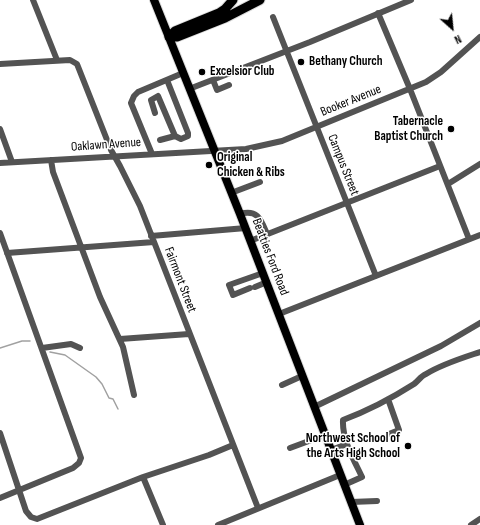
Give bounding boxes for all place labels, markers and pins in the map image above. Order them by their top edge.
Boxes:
place label: Bethany Church [309,54,383,70]
marker: Bethany Church [296,57,306,67]
place label: Excelsior Club [210,64,274,80]
marker: Excelsior Club [197,67,207,77]
place label: Tabernacle Baptist Church [374,114,443,145]
marker: Tabernacle Baptist Church [446,124,456,134]
place label: Original Chicken & Ribs [217,150,285,181]
marker: Original Chicken & Ribs [204,160,214,170]
place label: Northwest School of the Arts High School [306,431,400,462]
marker: Northwest School of the Arts High School [403,441,413,451]

